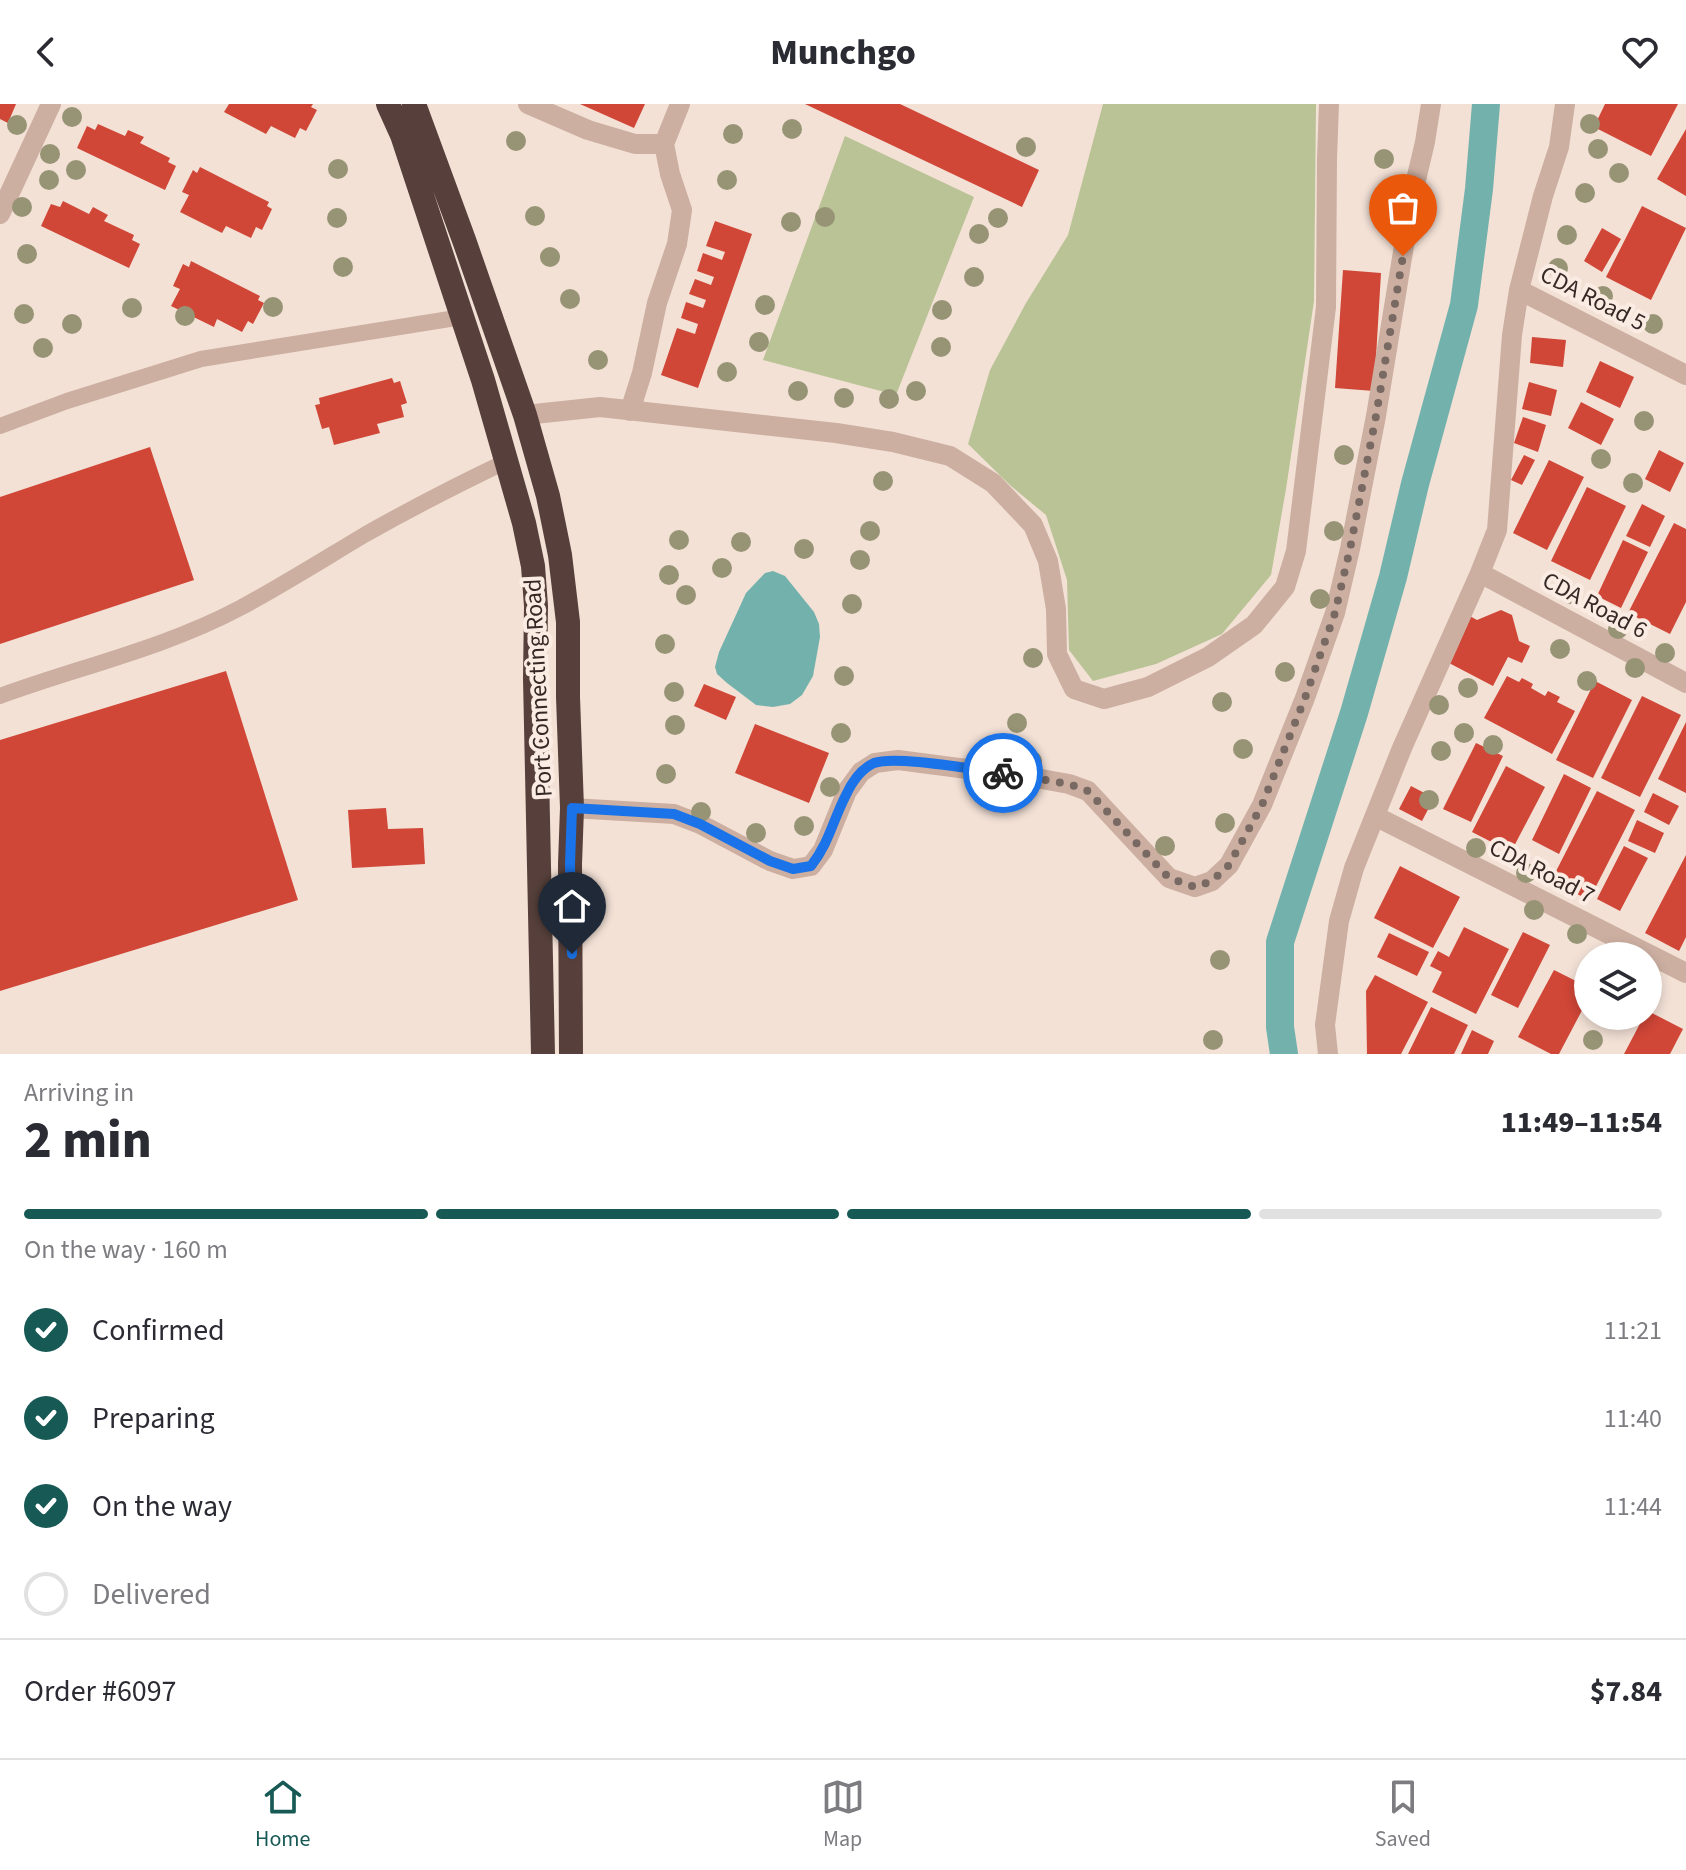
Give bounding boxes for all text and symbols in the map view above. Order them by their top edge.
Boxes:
text: Munchgo [770,27,916,78]
icon: back [24,30,68,74]
icon: heart [1618,30,1662,74]
pin [1369,174,1437,256]
icon: bag [1381,186,1425,230]
street label: CDA Road 5 [1534,257,1652,340]
street label: CDA Road 6 [1536,563,1653,648]
street label: Port Connecting Road [515,578,562,798]
courier [963,733,1043,813]
icon: bike [981,751,1025,795]
street label: CDA Road 7 [1483,830,1601,913]
pin [538,872,606,954]
icon: home [550,884,594,928]
map controls [1574,942,1662,1030]
button: layers [1574,942,1662,1030]
text: Arriving in [24,1074,134,1111]
text: 11:49–11:54 [1501,1101,1662,1144]
text: 2 min [24,1104,152,1178]
text: On the way · 160 m [24,1231,228,1268]
icon: check [24,1308,68,1352]
text: Confirmed [92,1309,225,1352]
text: 11:21 [1604,1312,1662,1349]
icon: check [24,1396,68,1440]
text: Preparing [92,1397,215,1440]
text: 11:40 [1604,1400,1662,1437]
icon: check [24,1484,68,1528]
text: On the way [92,1485,232,1528]
text: 11:44 [1604,1488,1662,1525]
text: Delivered [92,1573,211,1616]
text: Order #6097 [24,1670,177,1713]
text: $7.84 [1590,1670,1662,1713]
tab: Home [255,1775,310,1855]
tab: Map [821,1775,865,1855]
tab: Saved [1375,1775,1431,1855]

